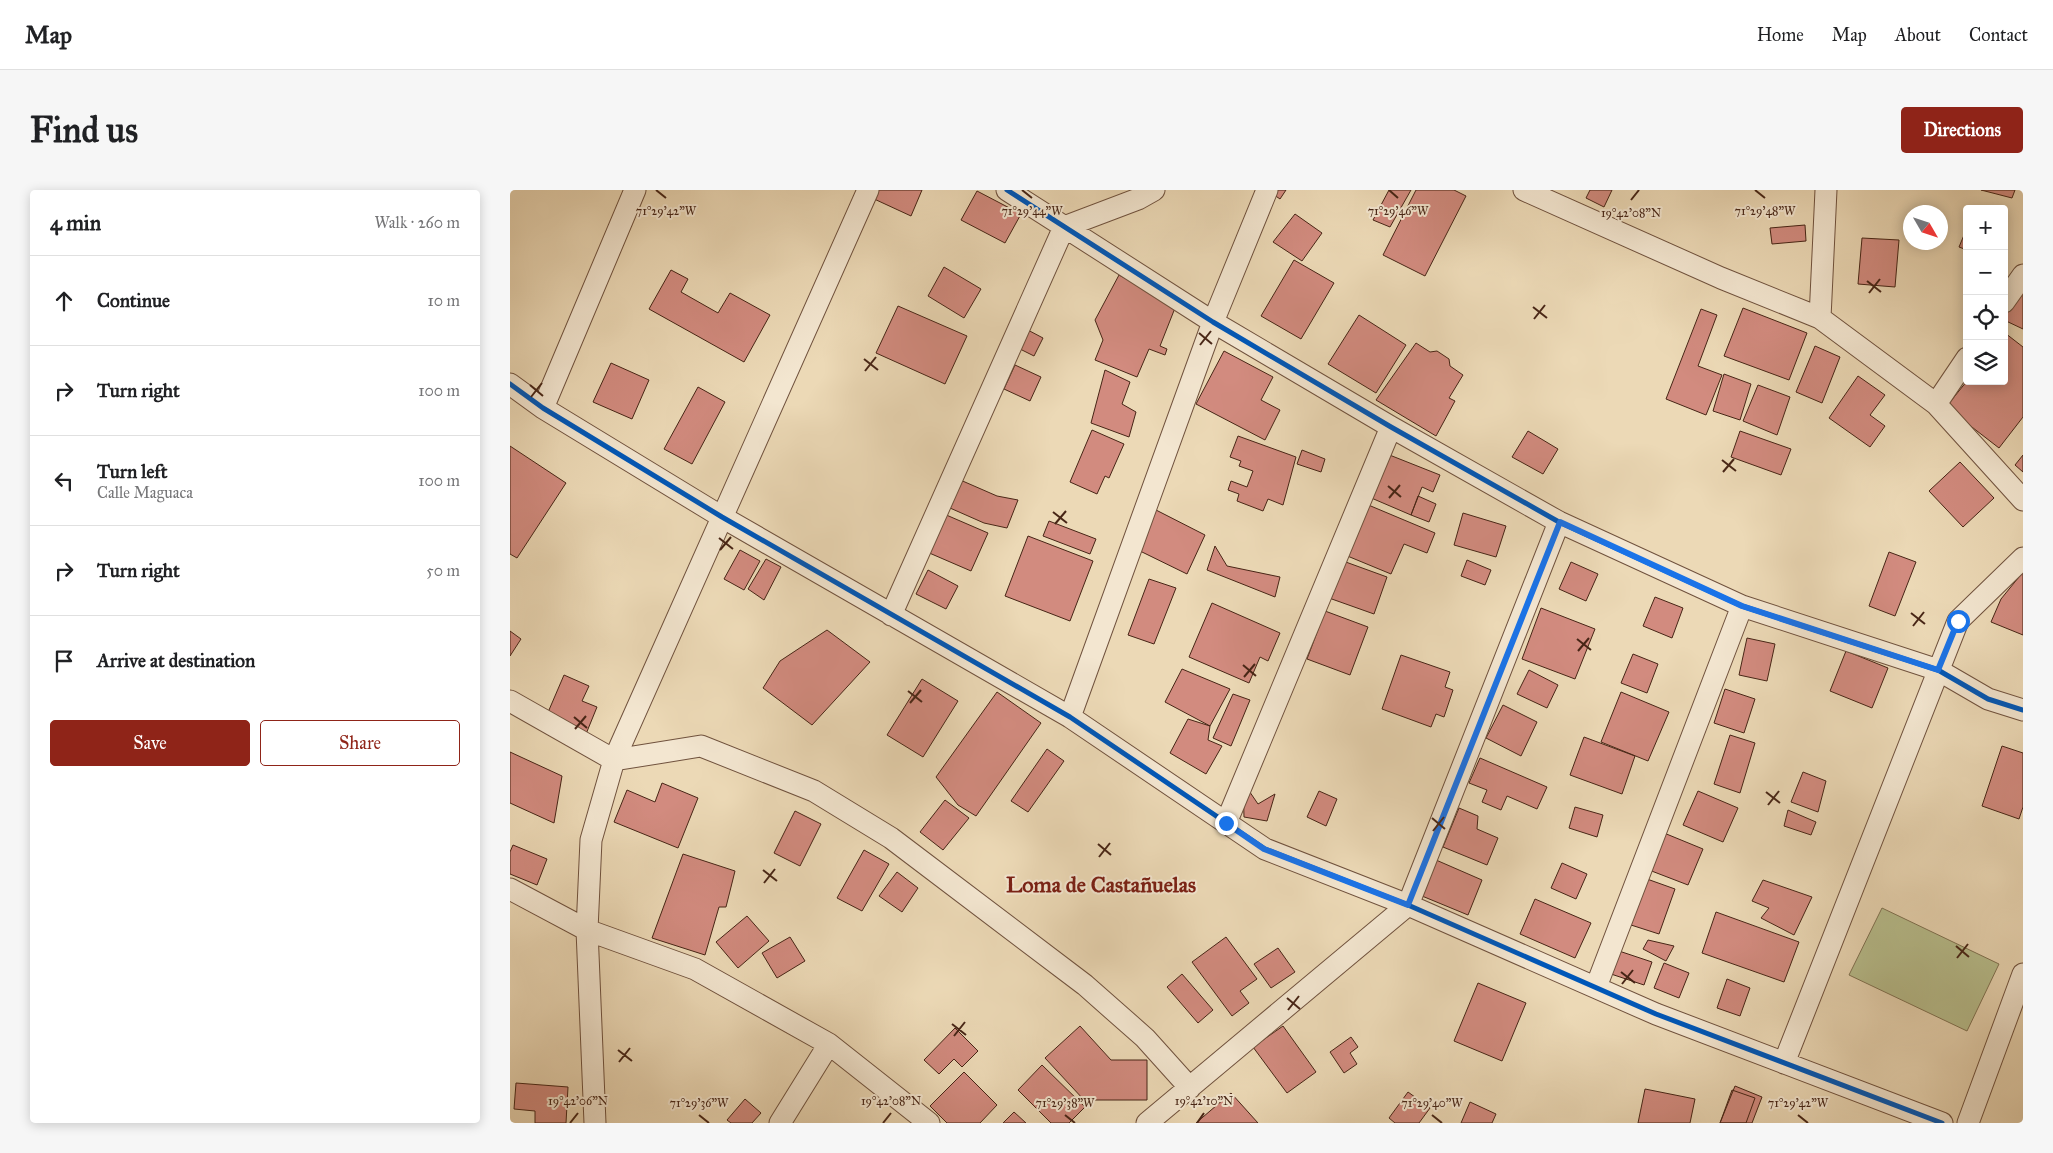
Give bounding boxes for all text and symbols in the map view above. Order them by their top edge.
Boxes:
text: Map [25,20,72,50]
text: Home [1757,24,1804,46]
text: Map [1832,24,1867,46]
text: About [1895,24,1941,46]
text: Contact [1969,24,2028,46]
button: Directions [1901,107,2023,153]
text: Find us [30,109,138,152]
text: 71°29'42"W [636,204,697,218]
text: 71°29'44"W [1001,204,1063,218]
text: 71°29'46"W [1368,204,1429,218]
text: 71°29'48"W [1735,204,1796,218]
north arrow [1903,205,1948,250]
map controls [1963,205,2008,385]
button: + [1963,205,2008,250]
text: 19°42'08"N [1601,206,1661,220]
text: 4 min [50,210,101,236]
text: Walk · 260 m [374,213,460,232]
button: − [1963,250,2008,295]
icon: ahead [50,287,78,315]
text: Continue [97,289,170,312]
text: 10 m [428,291,460,310]
button: locate [1963,295,2008,340]
button: layers [1963,340,2008,385]
icon: right [50,377,78,405]
text: Turn right [97,379,180,402]
text: 100 m [418,381,460,400]
text: Turn left [97,460,167,483]
icon: left [50,467,78,495]
text: 100 m [418,471,460,490]
text: Calle Maguaca [97,483,193,502]
icon: right [50,557,78,585]
text: Turn right [97,559,180,582]
text: 50 m [426,561,460,580]
route start [1947,610,1970,633]
icon: arrive [50,647,78,675]
text: Arrive at destination [97,649,255,672]
button: Save [50,720,250,766]
button: Share [260,720,460,766]
route end [1215,812,1238,835]
district label: Loma de Castañuelas [1006,871,1196,898]
text: 19°42'06"N [548,1094,608,1108]
text: 19°42'08"N [861,1094,921,1108]
text: 19°42'10"N [1175,1094,1233,1108]
text: 71°29'36"W [670,1096,729,1110]
text: 71°29'38"W [1036,1096,1095,1110]
text: 71°29'40"W [1401,1096,1463,1110]
text: 71°29'42"W [1768,1096,1829,1110]

